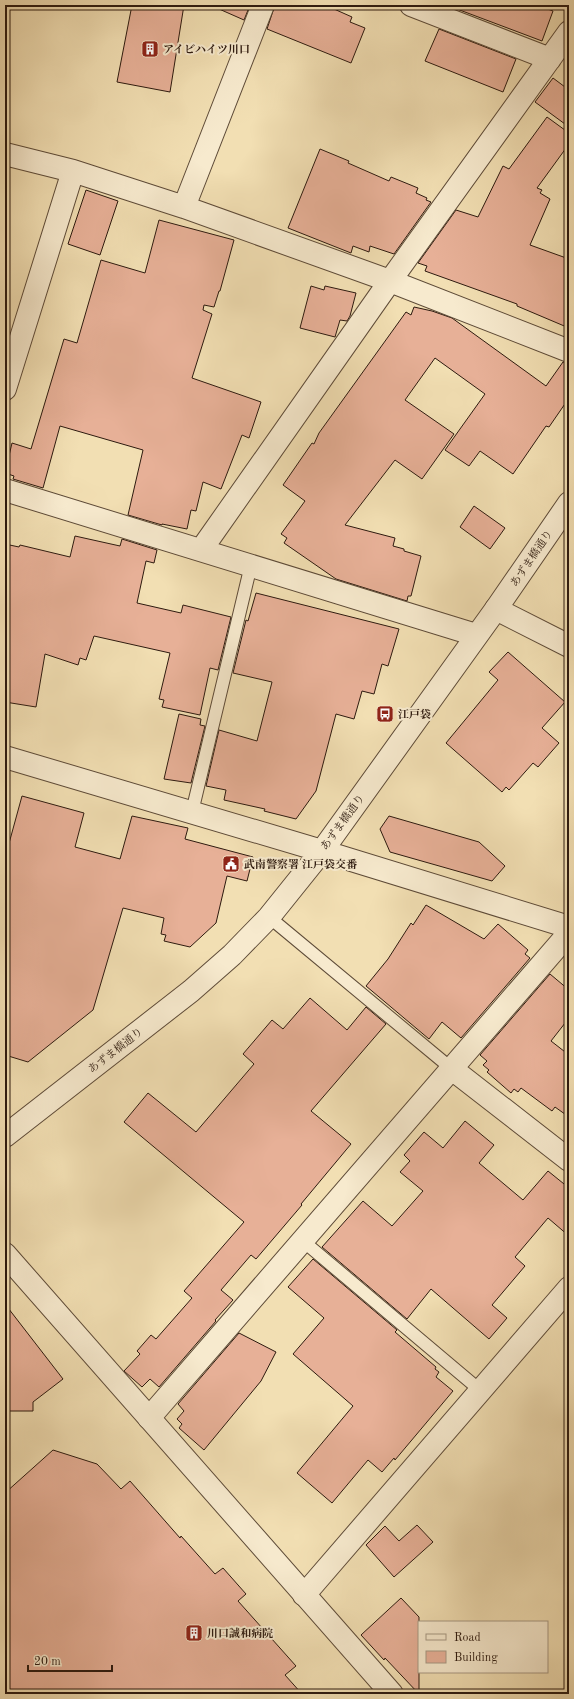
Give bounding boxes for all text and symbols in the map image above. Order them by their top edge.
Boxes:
building icon: アイビハイツ川口 [140,39,160,59]
place label: アイビハイツ川口 [163,44,250,56]
street label: あずま橋通り [508,527,555,589]
bus stop icon: 江戸袋 [375,704,395,724]
place label: 江戸袋 [398,708,431,721]
street label: あずま橋通り [318,792,367,853]
public building icon: 武南警察署 江戸袋交番 [221,854,241,874]
place label: 武南警察署 江戸袋交番 [244,858,358,871]
street label: あずま橋通り [85,1025,145,1076]
legend [418,1621,548,1673]
building icon: 川口誠和病院 [184,1623,204,1643]
place label: 川口誠和病院 [207,1627,273,1640]
text: Road [454,1632,481,1644]
scale bar [28,1647,112,1673]
text: Building [454,1652,498,1664]
text: 20 m [34,1656,61,1668]

